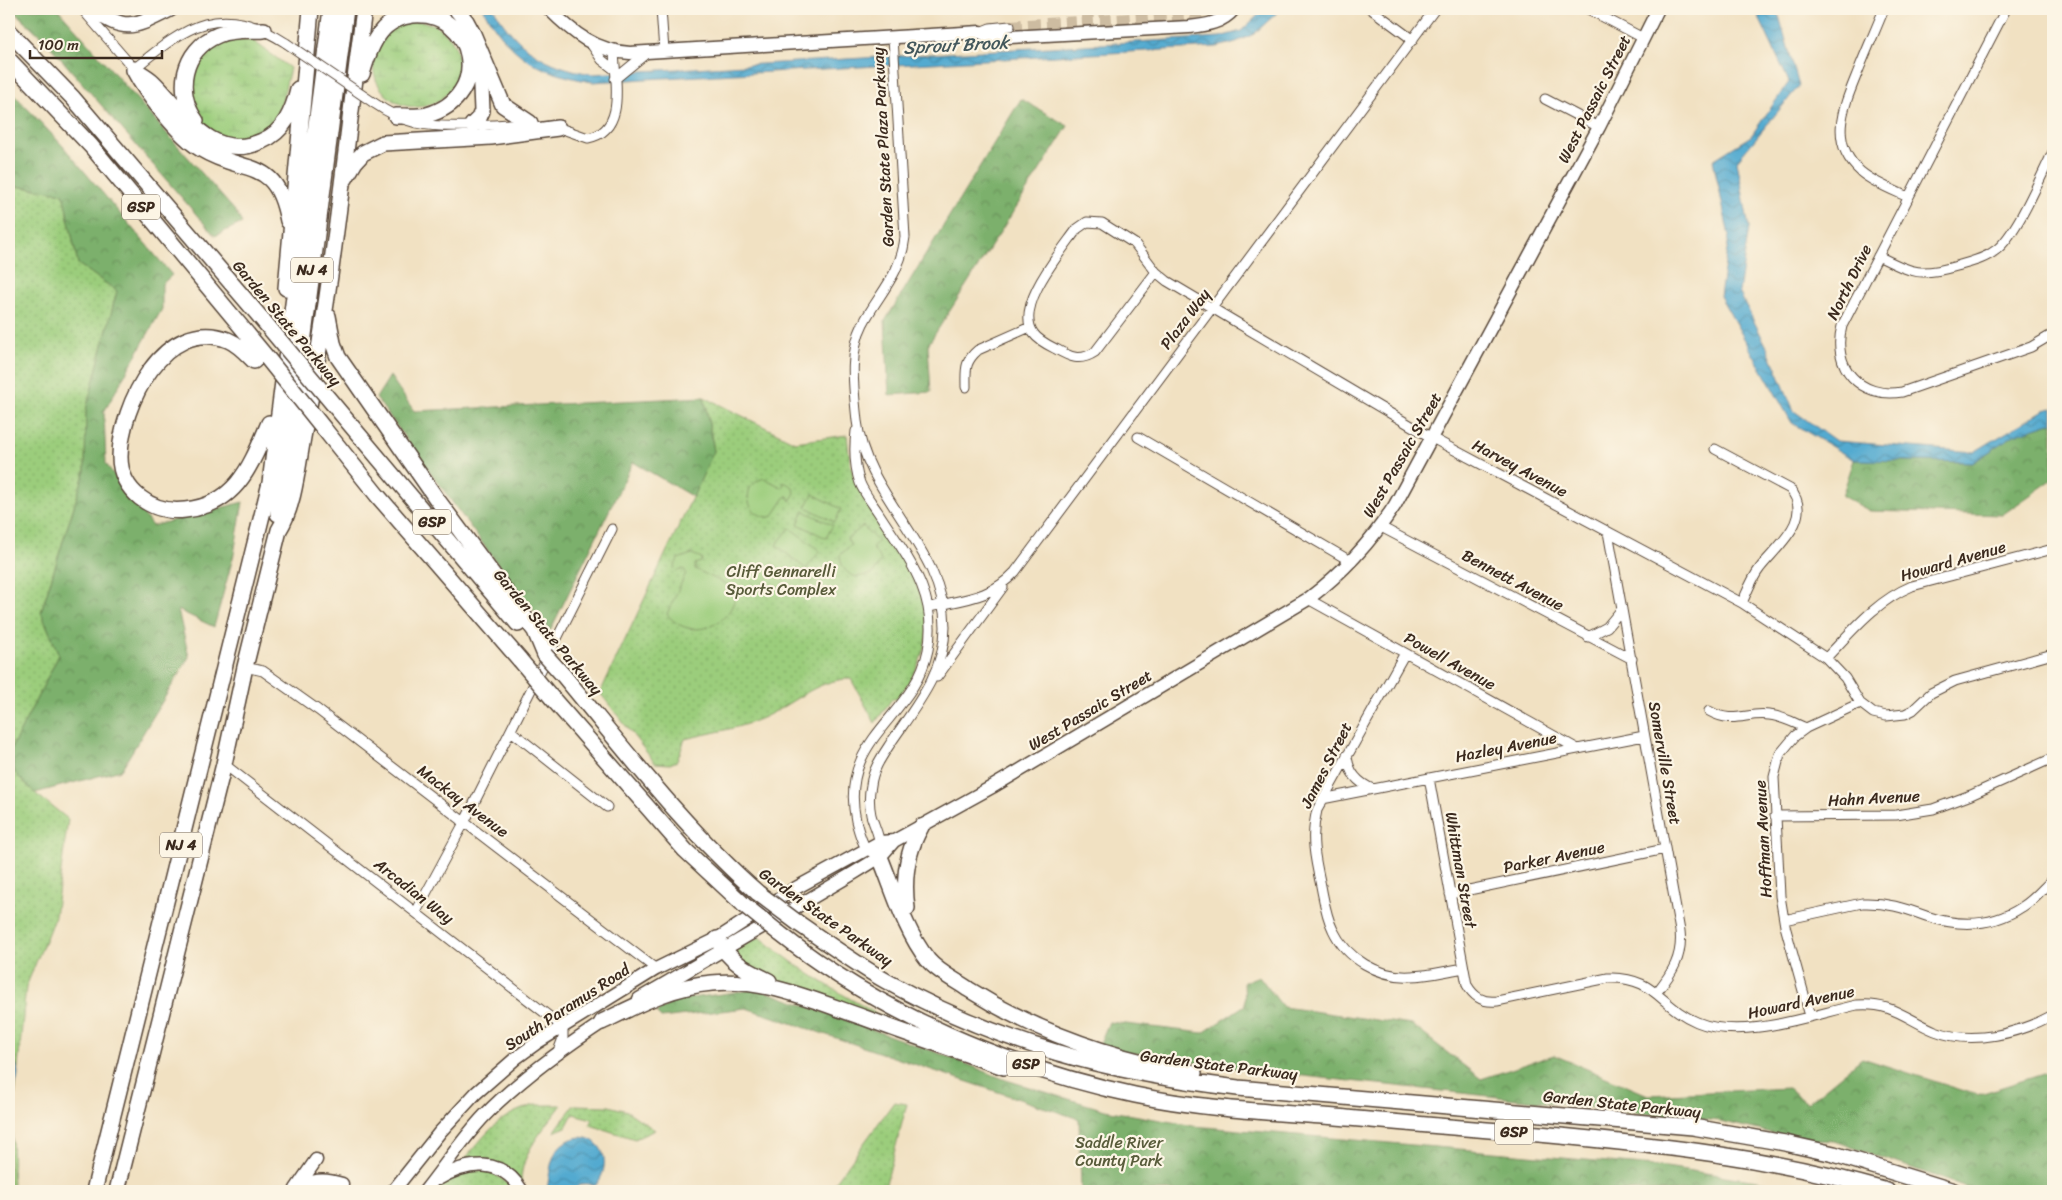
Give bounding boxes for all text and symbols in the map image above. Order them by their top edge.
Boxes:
water label: Sprout Brook [903,26,1012,64]
scale bar [30,28,162,60]
street label: West Passaic Street [1549,30,1639,168]
text: 100 m [38,32,79,58]
street label: Garden State Plaza Parkway [863,46,903,248]
road number: GSP [122,194,160,220]
street label: North Drive [1818,239,1880,325]
street label: Garden State Parkway [225,253,349,394]
road number: NJ 4 [291,258,333,282]
street label: Plaza Way [1152,281,1218,356]
street label: West Passaic Street [1354,387,1450,523]
street label: Harvey Avenue [1467,431,1573,505]
road number: GSP [413,510,451,534]
street label: Howard Avenue [1897,532,2009,590]
street label: Bennett Avenue [1457,541,1569,619]
park label: Cliff Gennarelli Sports Complex [726,557,837,604]
street label: Garden State Parkway [486,562,610,703]
street label: Powell Avenue [1399,624,1501,698]
street label: West Passaic Street [1022,661,1158,759]
street label: Somerville Street [1640,699,1690,827]
street label: James Street [1291,717,1360,814]
street label: Hazley Avenue [1453,723,1559,771]
street label: Mackay Avenue [411,757,515,845]
street label: Hoffman Avenue [1745,779,1781,899]
street label: Hahn Avenue [1827,781,1921,815]
street label: Whittman Street [1437,810,1486,931]
road number: NJ 4 [160,832,202,858]
street label: Parker Avenue [1501,832,1607,882]
street label: Arcadian Way [367,850,461,932]
street label: Garden State Parkway [753,860,900,975]
street label: South Paramus Road [498,955,637,1059]
street label: Howard Avenue [1745,977,1857,1027]
street label: Garden State Parkway [1139,1041,1300,1089]
road number: GSP [1007,1052,1045,1076]
street label: Garden State Parkway [1542,1081,1703,1127]
road number: GSP [1495,1120,1533,1144]
park label: Saddle River County Park [1075,1128,1165,1175]

